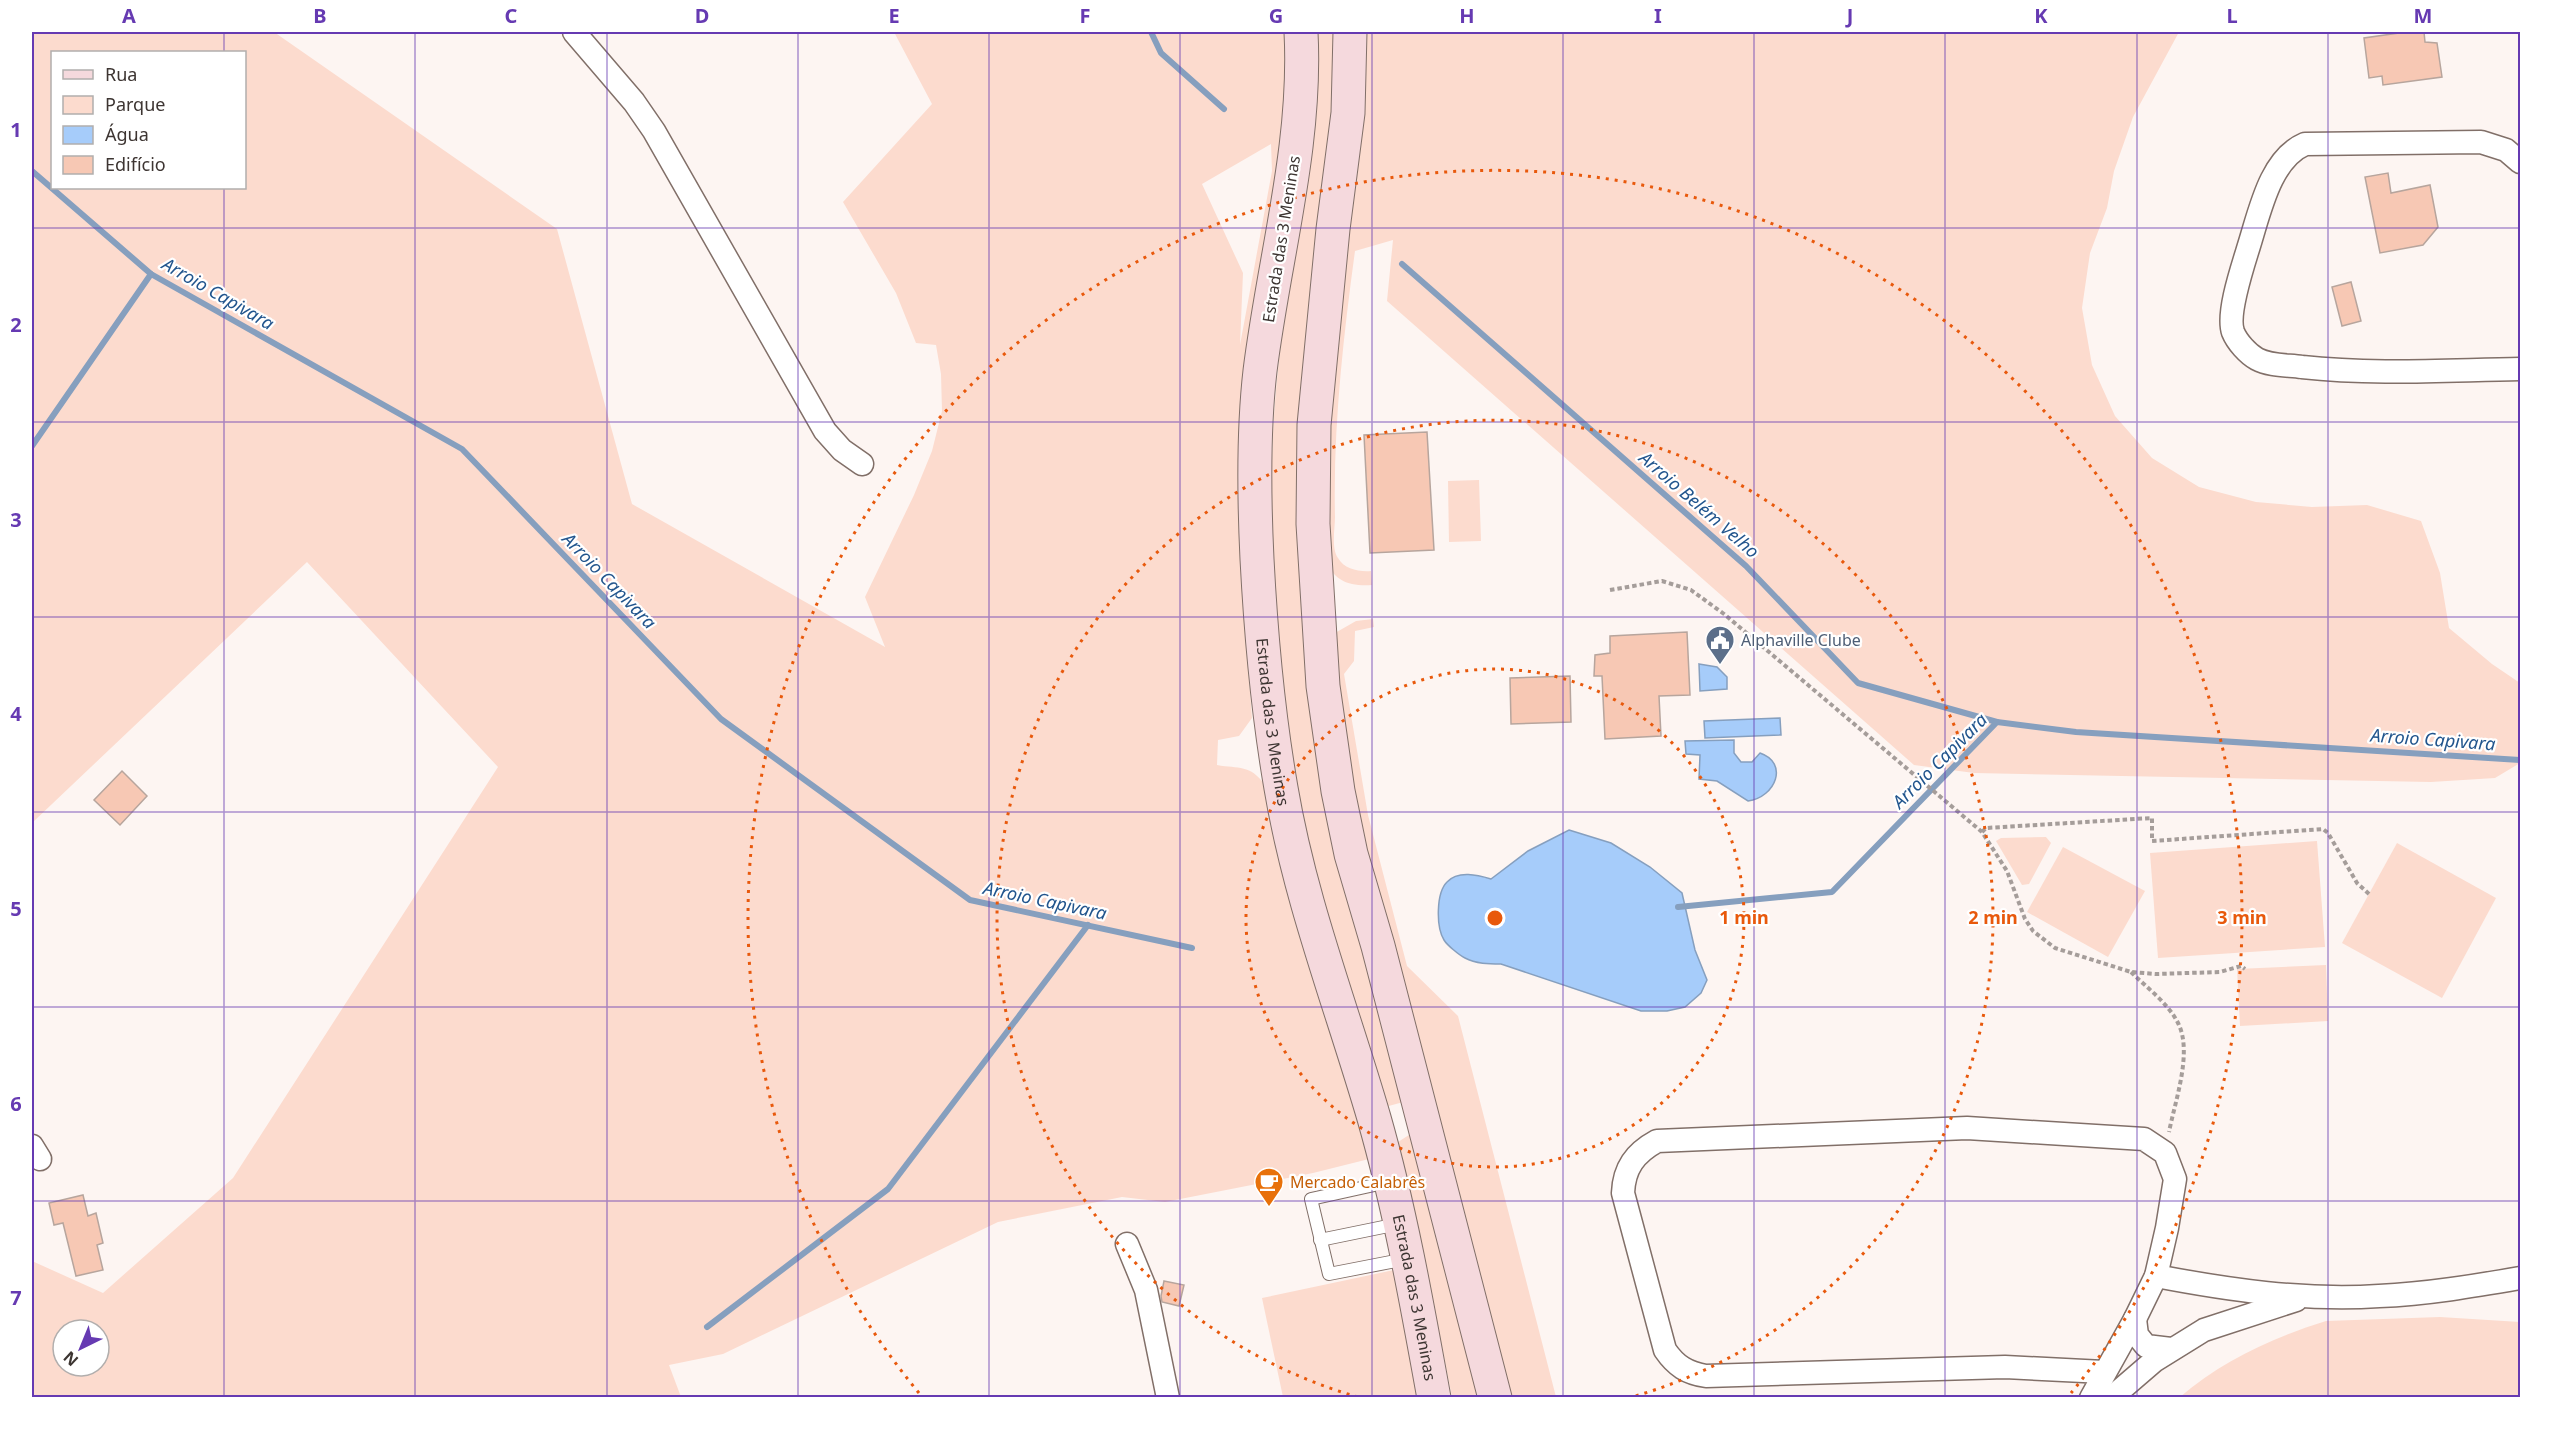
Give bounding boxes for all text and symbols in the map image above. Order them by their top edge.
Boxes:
text: A [122,2,136,29]
text: B [313,2,327,29]
text: C [505,2,518,29]
text: D [695,2,709,29]
text: E [888,2,900,29]
text: F [1080,2,1090,29]
text: G [1269,2,1283,29]
text: H [1459,2,1475,29]
text: I [1654,2,1662,29]
text: J [1845,2,1853,29]
text: K [2034,2,2048,29]
text: L [2226,2,2238,29]
text: M [2414,2,2432,29]
legend [51,51,246,189]
text: Rua [105,62,137,86]
text: Parque [105,92,165,116]
text: 1 [10,116,22,143]
text: Água [105,122,149,146]
text: Edifício [105,152,166,176]
street label: Estrada das 3 Meninas [1257,154,1305,324]
water label: Arroio Capivara [157,250,279,335]
text: 2 [10,311,22,338]
water label: Arroio Belém Velho [1633,444,1765,563]
text: 3 [10,506,22,533]
water label: Arroio Capivara [556,525,662,634]
public building icon: Alphaville Clube [1704,624,1736,666]
place label: Alphaville Clube [1741,629,1861,651]
street label: Estrada das 3 Meninas [1251,637,1295,807]
text: 4 [10,700,22,727]
water label: Arroio Capivara [1885,708,1992,814]
water label: Arroio Capivara [2368,723,2496,755]
water label: Arroio Capivara [980,875,1109,925]
text: 5 [10,895,22,922]
text: 1 min [1719,905,1769,929]
text: 2 min [1968,905,2018,929]
text: 3 min [2217,905,2267,929]
centre of rings [1485,908,1505,928]
text: 6 [10,1090,22,1117]
cafe icon: Mercado Calabrês [1253,1166,1285,1208]
place label: Mercado Calabrês [1290,1171,1425,1193]
street label: Estrada das 3 Meninas [1388,1212,1442,1382]
text: 7 [10,1284,22,1311]
north arrow [51,1318,111,1378]
text: N [59,1346,83,1371]

